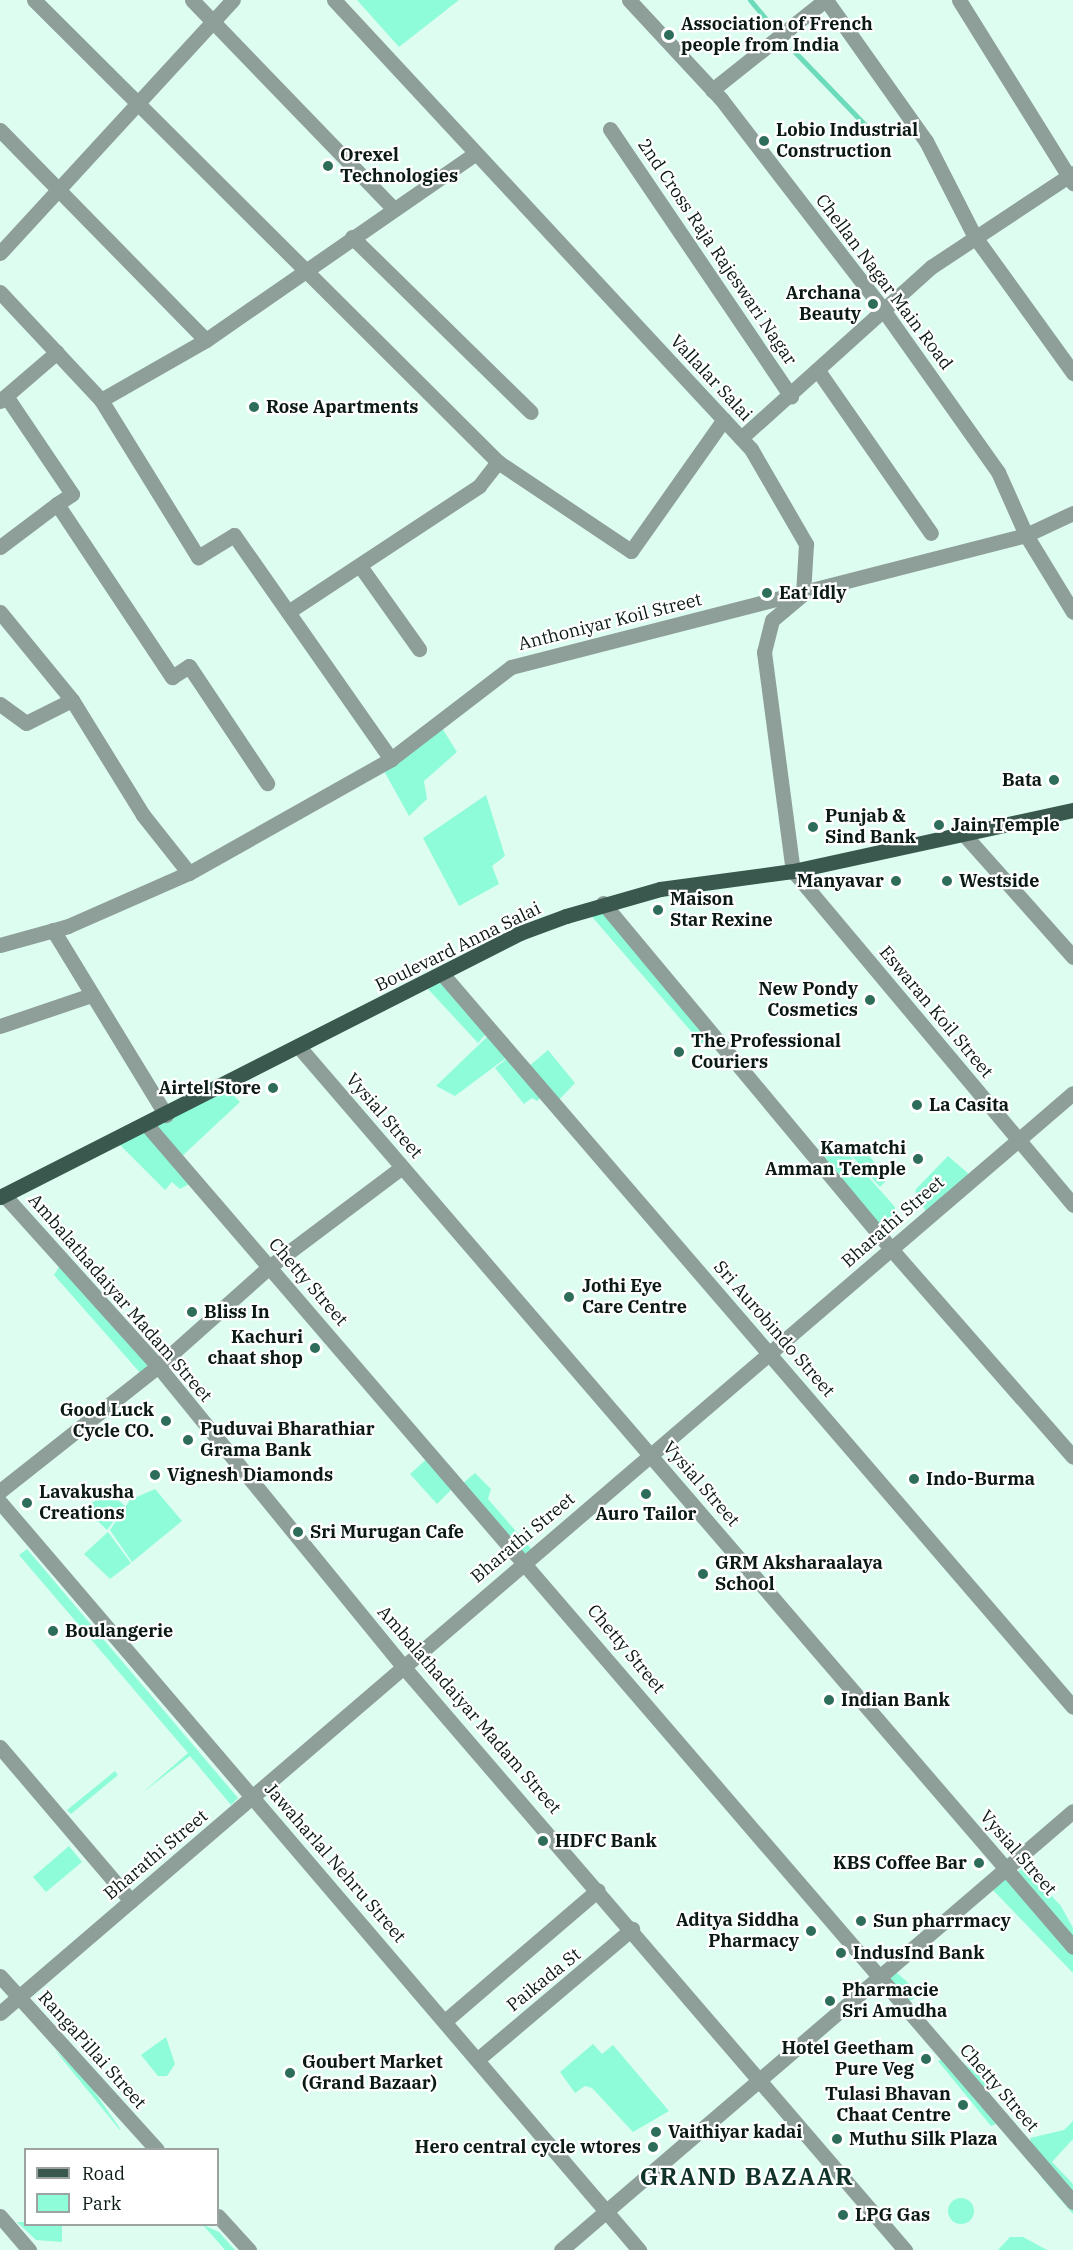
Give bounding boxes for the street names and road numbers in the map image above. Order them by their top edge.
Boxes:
street label: 2nd Cross Raja Rajeswari Nagar [633,135,801,369]
street label: Chellan Nagar Main Road [811,190,957,374]
street label: Vallalar Salai [666,330,756,426]
street label: Anthoniyar Koil Street [516,589,704,655]
street label: Boulevard Anna Salai [372,898,544,996]
street label: Eswaran Koil Street [874,942,998,1082]
street label: Vysial Street [341,1069,427,1163]
street label: Bharathi Street [837,1172,949,1272]
street label: Ambalathadaiyar Madam Street [24,1190,216,1406]
street label: Chetty Street [264,1234,352,1330]
street label: Sri Aurobindo Street [709,1256,839,1402]
street label: Vysial Street [658,1437,744,1531]
street label: Bharathi Street [467,1488,579,1588]
street label: Chetty Street [583,1600,669,1698]
street label: Ambalathadaiyar Madam Street [373,1602,565,1818]
street label: Jawaharlal Nehru Street [260,1779,410,1947]
street label: Bharathi Street [100,1805,212,1905]
street label: Vysial Street [975,1806,1061,1900]
street label: Paikada St [503,1944,585,2016]
street label: RangaPillai Street [33,1987,151,2113]
street label: Chetty Street [955,2040,1043,2136]

